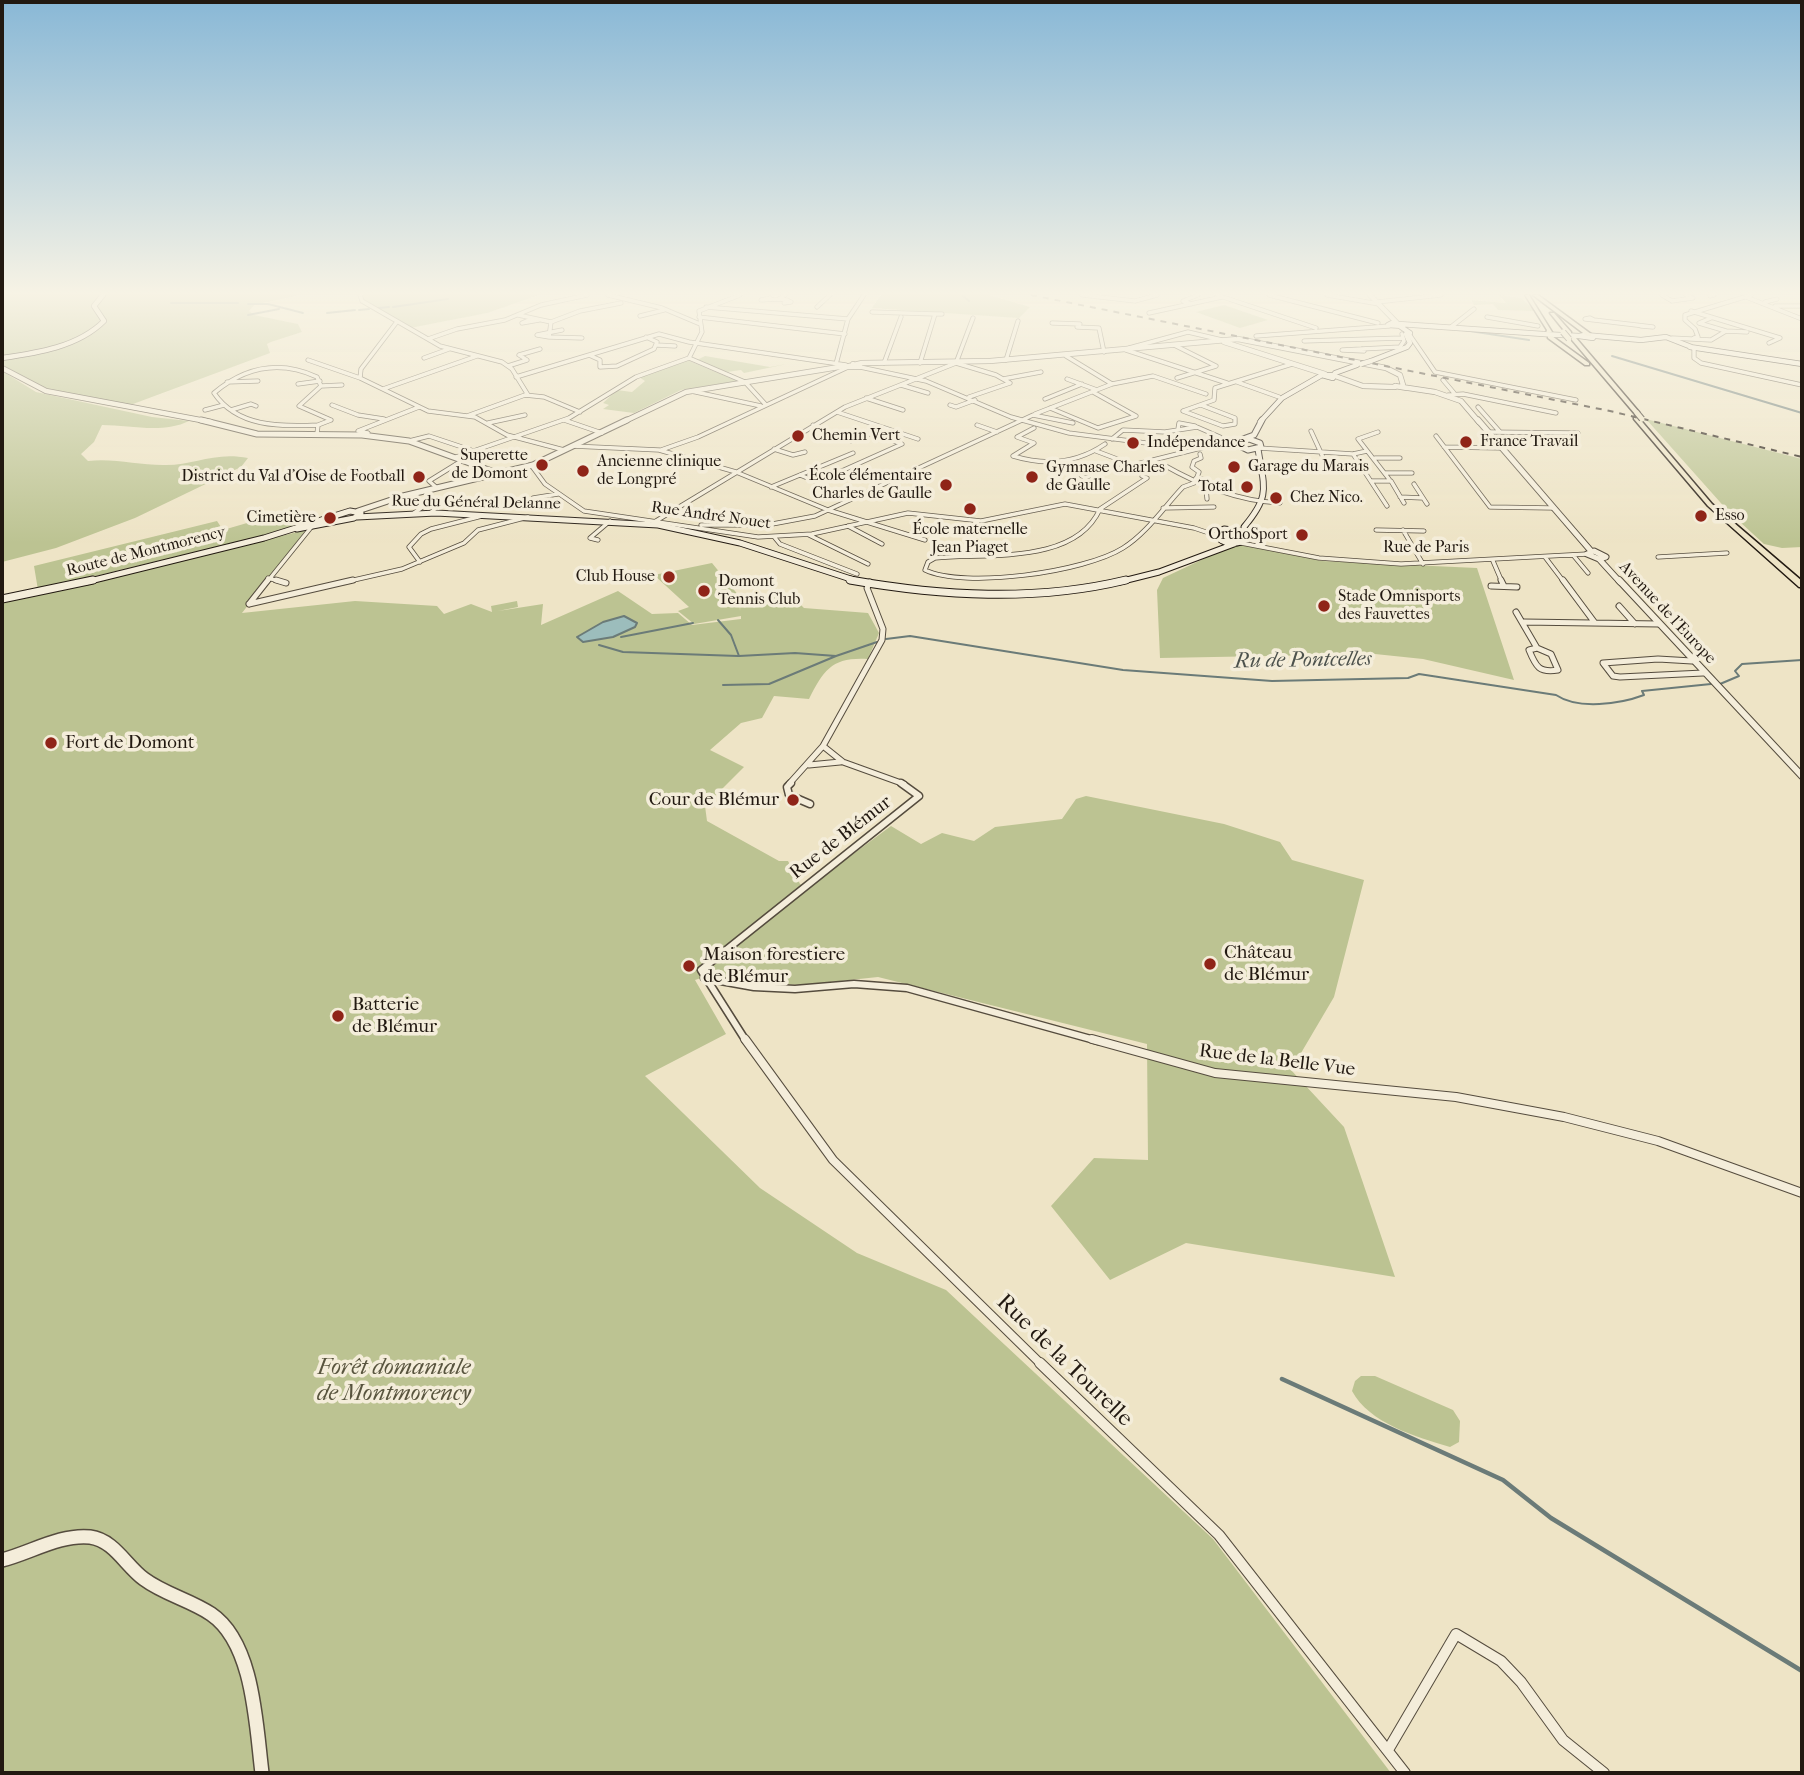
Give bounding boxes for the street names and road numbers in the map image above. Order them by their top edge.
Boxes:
street label: Rue du Général Delanne [391,492,561,514]
street label: Rue André Nouet [650,498,772,534]
street label: Route de Montmorency [64,523,228,581]
street label: Rue de Paris [1383,538,1469,558]
street label: Avenue de l'Europe [1615,558,1719,668]
street label: Rue de Blémur [786,791,896,885]
street label: Rue de la Belle Vue [1198,1040,1356,1082]
street label: Rue de la Tourelle [990,1289,1138,1433]

